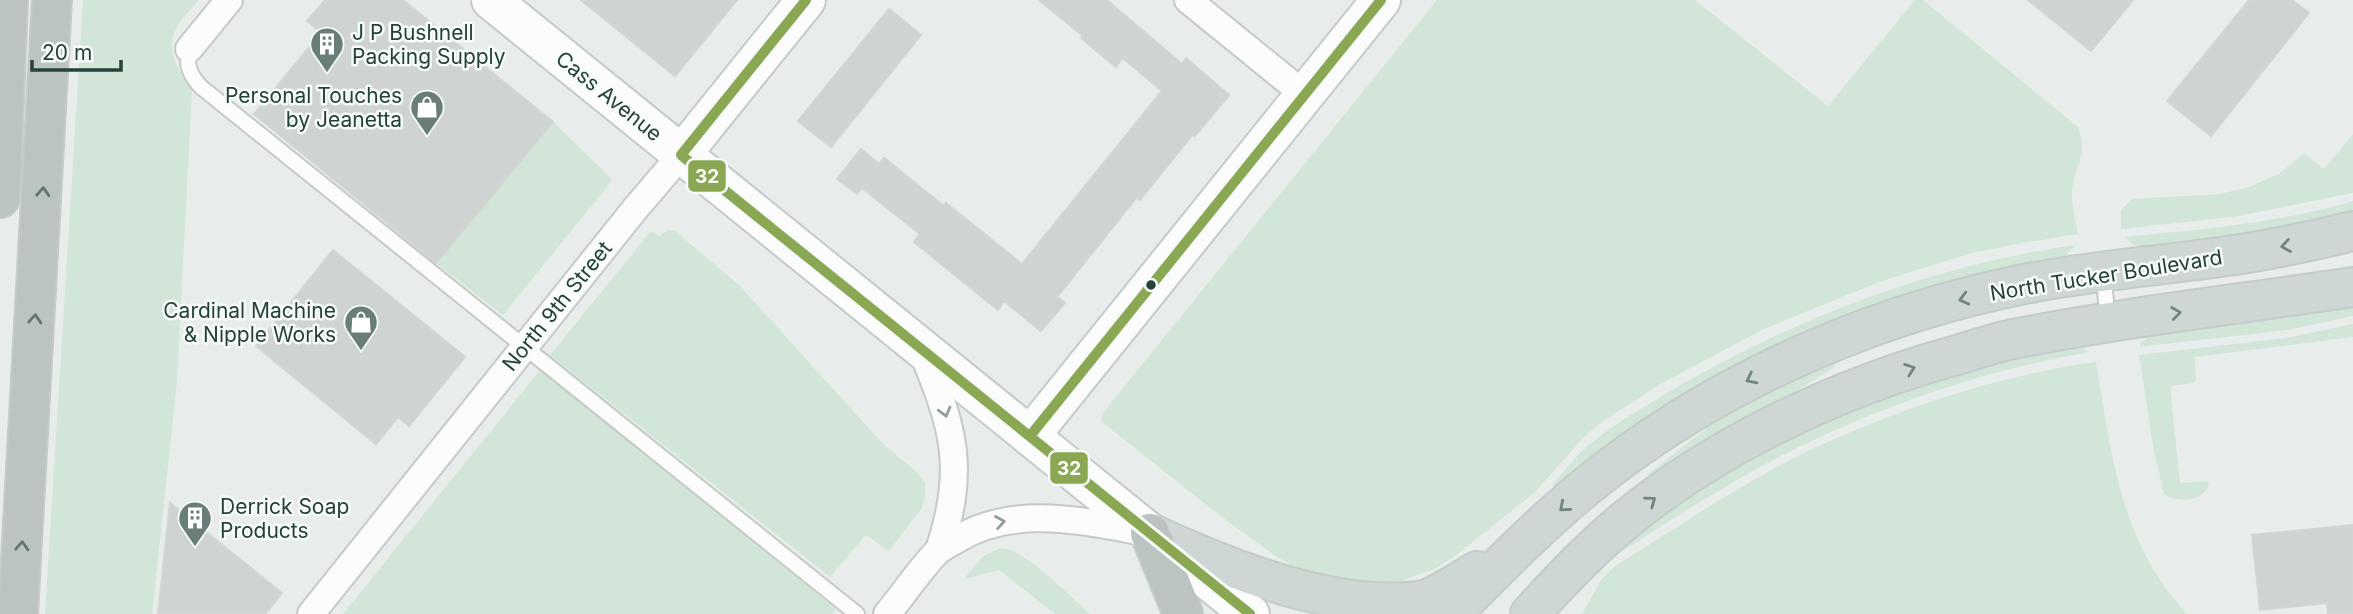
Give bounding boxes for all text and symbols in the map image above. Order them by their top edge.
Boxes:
place label: J P Bushnell Packing Supply [352,20,506,69]
building icon: J P Bushnell Packing Supply [308,25,346,74]
scale bar [32,28,121,72]
text: 20 m [42,40,92,65]
street label: Cass Avenue [551,46,667,146]
place label: Personal Touches by Jeanetta [225,83,402,132]
shop icon: Personal Touches by Jeanetta [408,88,446,137]
line badge: 32 [687,159,727,193]
text: 32 [695,165,719,188]
one-way arrow [35,187,50,198]
street label: North 9th Street [497,236,617,376]
one-way arrow [2280,238,2292,253]
street label: North Tucker Boulevard [1988,244,2224,306]
unlabelled marker [1144,278,1158,292]
one-way arrow [1958,291,1970,305]
place label: Cardinal Machine & Nipple Works [163,298,336,347]
shop icon: Cardinal Machine & Nipple Works [342,303,380,352]
one-way arrow [2170,306,2182,321]
one-way arrow [27,313,42,324]
one-way arrow [1904,363,1916,377]
one-way arrow [1746,371,1758,385]
one-way arrow [937,406,951,418]
line badge: 32 [1049,451,1089,485]
text: 32 [1057,457,1081,480]
place label: Derrick Soap Products [220,494,349,543]
one-way arrow [1643,497,1656,509]
building icon: Derrick Soap Products [176,499,214,548]
one-way arrow [1559,499,1572,511]
one-way arrow [994,516,1006,531]
one-way arrow [14,540,29,551]

